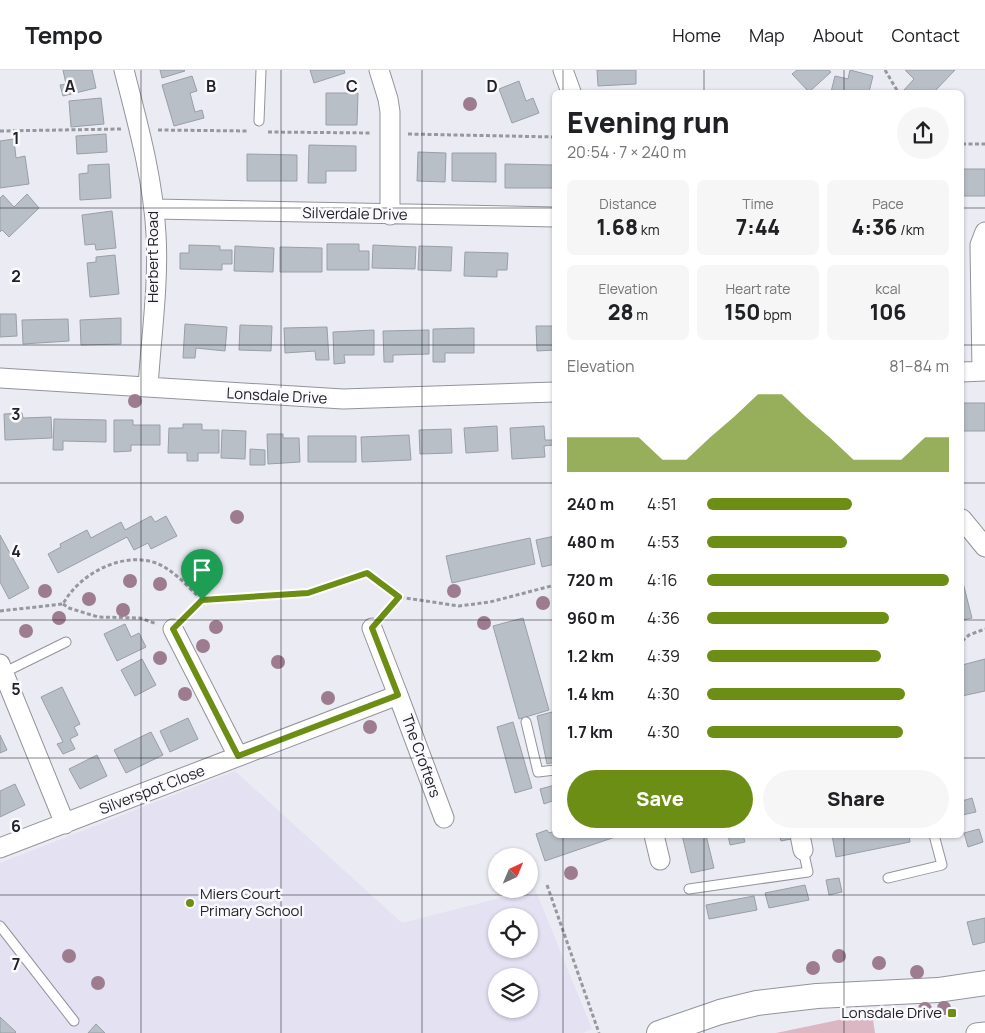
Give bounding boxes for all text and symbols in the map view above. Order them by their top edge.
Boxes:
text: Tempo [25,18,103,51]
text: Home [672,23,721,47]
text: Map [749,23,785,47]
text: About [813,23,863,47]
text: Contact [891,23,960,47]
text: A [65,75,76,97]
text: B [206,75,216,97]
text: C [346,75,358,97]
text: D [486,75,498,97]
text: Evening run [567,103,730,141]
button: share [897,107,949,159]
text: 1 [12,127,20,149]
text: 20:54 · 7 × 240 m [567,141,686,163]
text: Distance [599,194,657,213]
text: Time [742,194,774,213]
text: Pace [872,194,904,213]
street label: Silverdale Drive [302,202,408,225]
street label: Herbert Road [142,211,163,303]
text: 1.68 [596,213,638,241]
text: 7:44 [736,213,780,241]
text: 4:36 [852,213,897,241]
text: km [638,220,660,239]
text: /km [897,220,924,239]
text: 2 [11,265,21,287]
text: Elevation [598,279,658,298]
text: Heart rate [726,279,790,298]
text: kcal [875,279,901,298]
text: 28 [608,298,634,326]
text: 150 [724,298,760,326]
text: 106 [870,298,906,326]
text: m [634,305,648,324]
text: bpm [760,305,792,324]
text: Elevation [567,355,635,377]
text: 81–84 m [889,355,949,377]
street label: Lonsdale Drive [226,382,328,409]
text: 3 [11,403,21,425]
text: 240 m [567,493,614,515]
text: 4:51 [647,493,677,515]
text: 480 m [567,531,615,553]
text: 4:53 [647,531,679,553]
text: 4 [11,540,21,562]
pin [181,549,223,600]
icon: arrive [188,556,216,584]
text: 720 m [567,569,613,591]
text: 4:16 [647,569,677,591]
text: 960 m [567,607,615,629]
text: 4:36 [647,607,680,629]
text: 1.2 km [567,645,614,667]
text: 4:39 [647,645,680,667]
text: 5 [11,678,21,700]
text: 1.4 km [567,683,614,705]
text: 4:30 [647,683,680,705]
street label: The Crofters [397,711,446,801]
text: 1.7 km [567,721,613,743]
text: 4:30 [647,721,680,743]
street label: Silverspot Close [96,760,208,819]
button: Save [567,770,753,828]
button: Share [763,770,949,828]
text: 6 [11,815,21,837]
north arrow [488,848,538,898]
map controls [488,848,538,1018]
place label: Miers Court Primary School [200,883,303,921]
marker: Miers Court Primary School [184,897,196,909]
button: locate [488,908,538,958]
text: 7 [12,953,20,975]
button: layers [488,968,538,1018]
place label: Lonsdale Drive [841,1002,942,1023]
marker: Lonsdale Drive [946,1007,958,1019]

